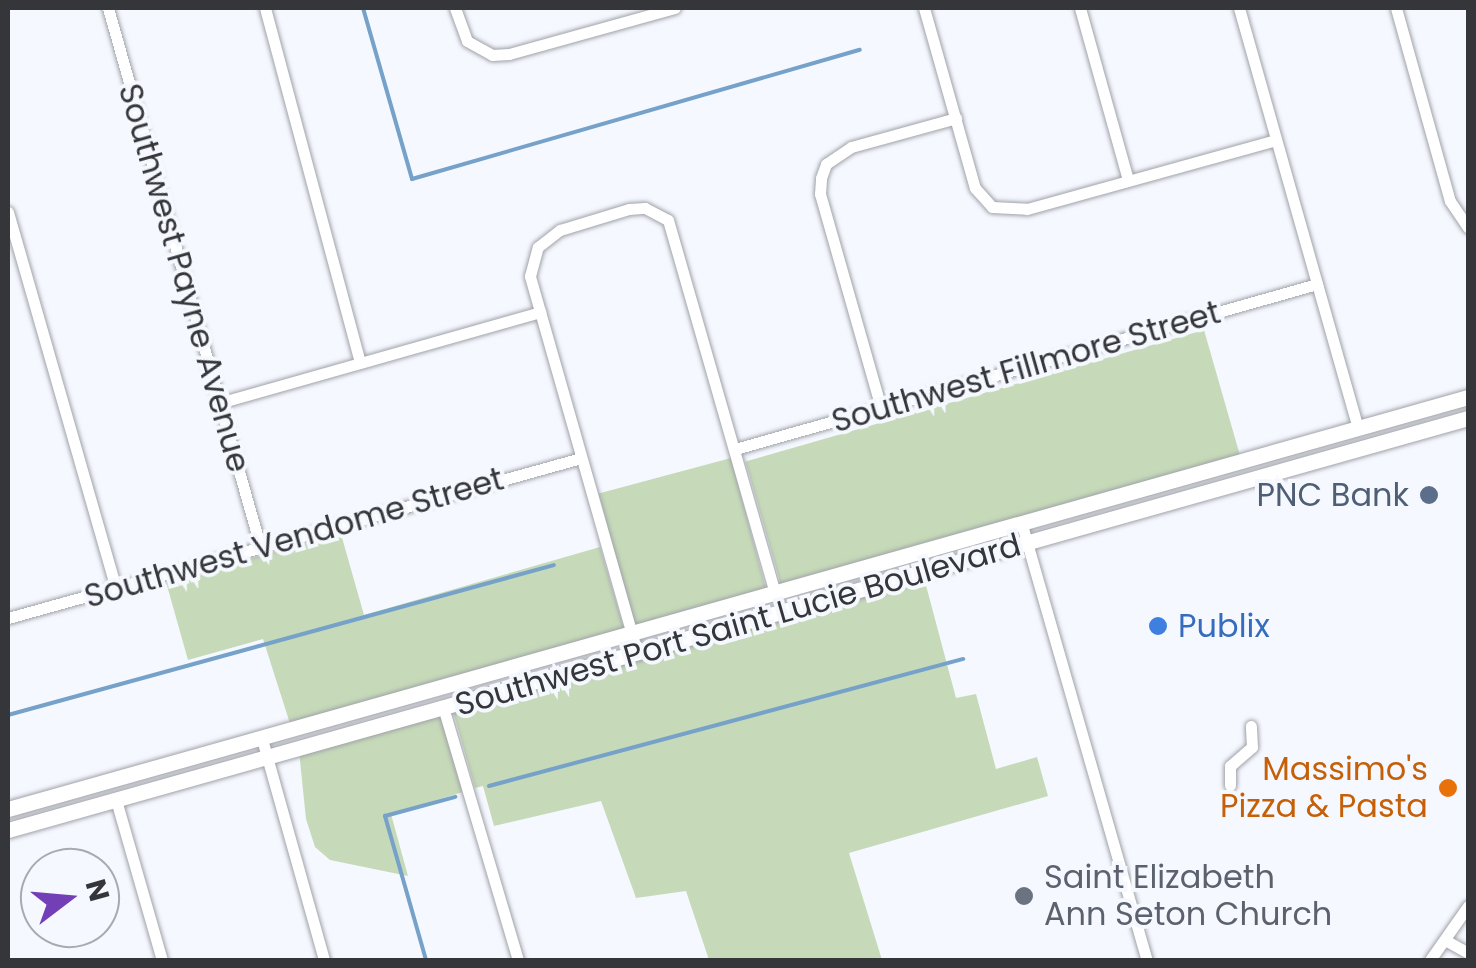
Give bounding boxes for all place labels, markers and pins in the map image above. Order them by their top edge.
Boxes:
place label: PNC Bank [1257,476,1409,514]
marker: PNC Bank [1418,484,1440,506]
place label: Publix [1178,607,1270,645]
marker: Publix [1147,615,1169,637]
place label: Massimo's Pizza & Pasta [1220,751,1428,826]
marker: Massimo's Pizza & Pasta [1437,777,1459,799]
place label: Saint Elizabeth Ann Seton Church [1044,859,1332,934]
marker: Saint Elizabeth Ann Seton Church [1013,885,1035,907]

